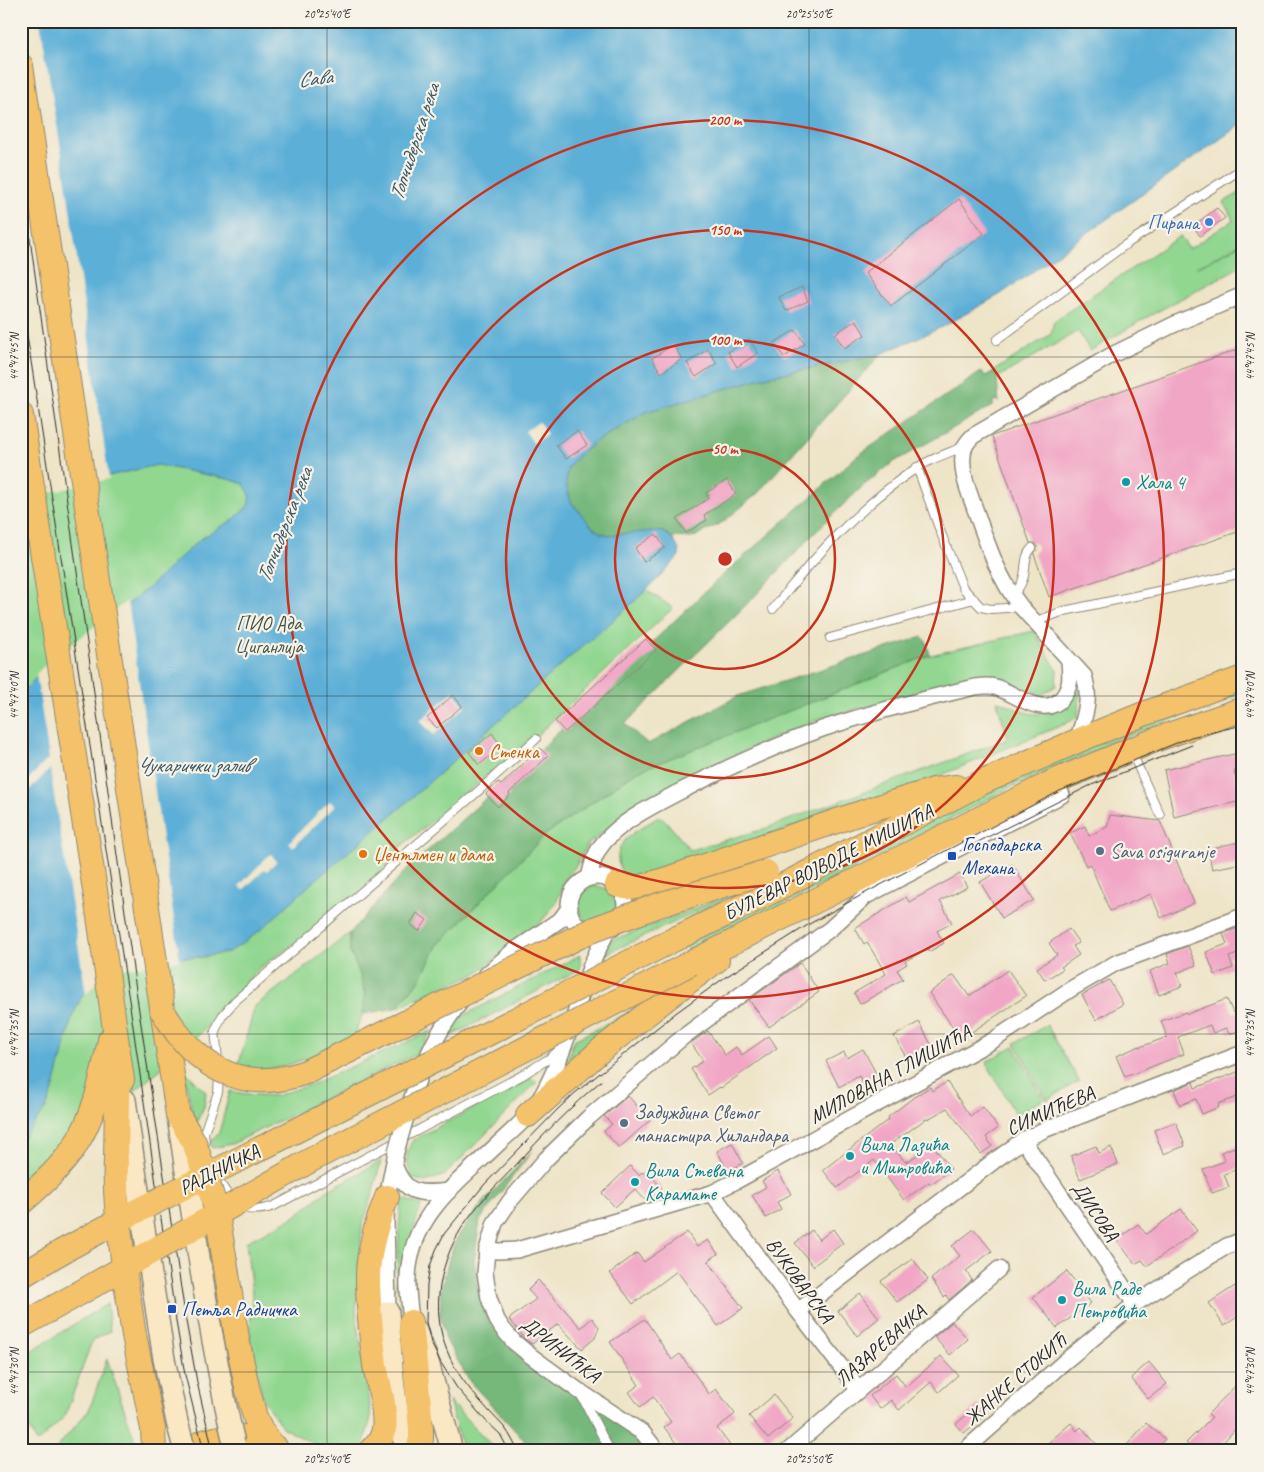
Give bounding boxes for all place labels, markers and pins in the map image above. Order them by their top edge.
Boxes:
place label: Пирана [1148,210,1201,235]
marker: Пирана [1203,216,1215,228]
place label: Хала 4 [1136,470,1187,495]
marker: Хала 4 [1120,476,1132,488]
centre of rings [716,550,734,568]
place label: Стенка [489,739,541,764]
marker: Стенка [473,745,485,757]
place label: Господарска Механа [962,832,1042,880]
place label: Sava osiguranje [1110,839,1216,864]
place label: Џентлмен и дама [373,842,495,867]
marker: Sava osiguranje [1094,845,1106,857]
marker: Џентлмен и дама [357,848,369,860]
marker: Господарска Механа [946,850,958,862]
place label: Задужбина Светог манастира Хиландара [634,1100,790,1148]
marker: Задужбина Светог манастира Хиландара [618,1117,630,1129]
place label: Вила Лазића и Митровића [860,1132,952,1180]
marker: Вила Лазића и Митровића [844,1150,856,1162]
place label: Вила Стевана Карамате [645,1158,745,1206]
marker: Вила Стевана Карамате [629,1176,641,1188]
place label: Вила Раде Петровића [1072,1276,1147,1324]
marker: Вила Раде Петровића [1056,1294,1068,1306]
place label: Петља Радничка [182,1297,298,1322]
marker: Петља Радничка [166,1303,178,1315]

